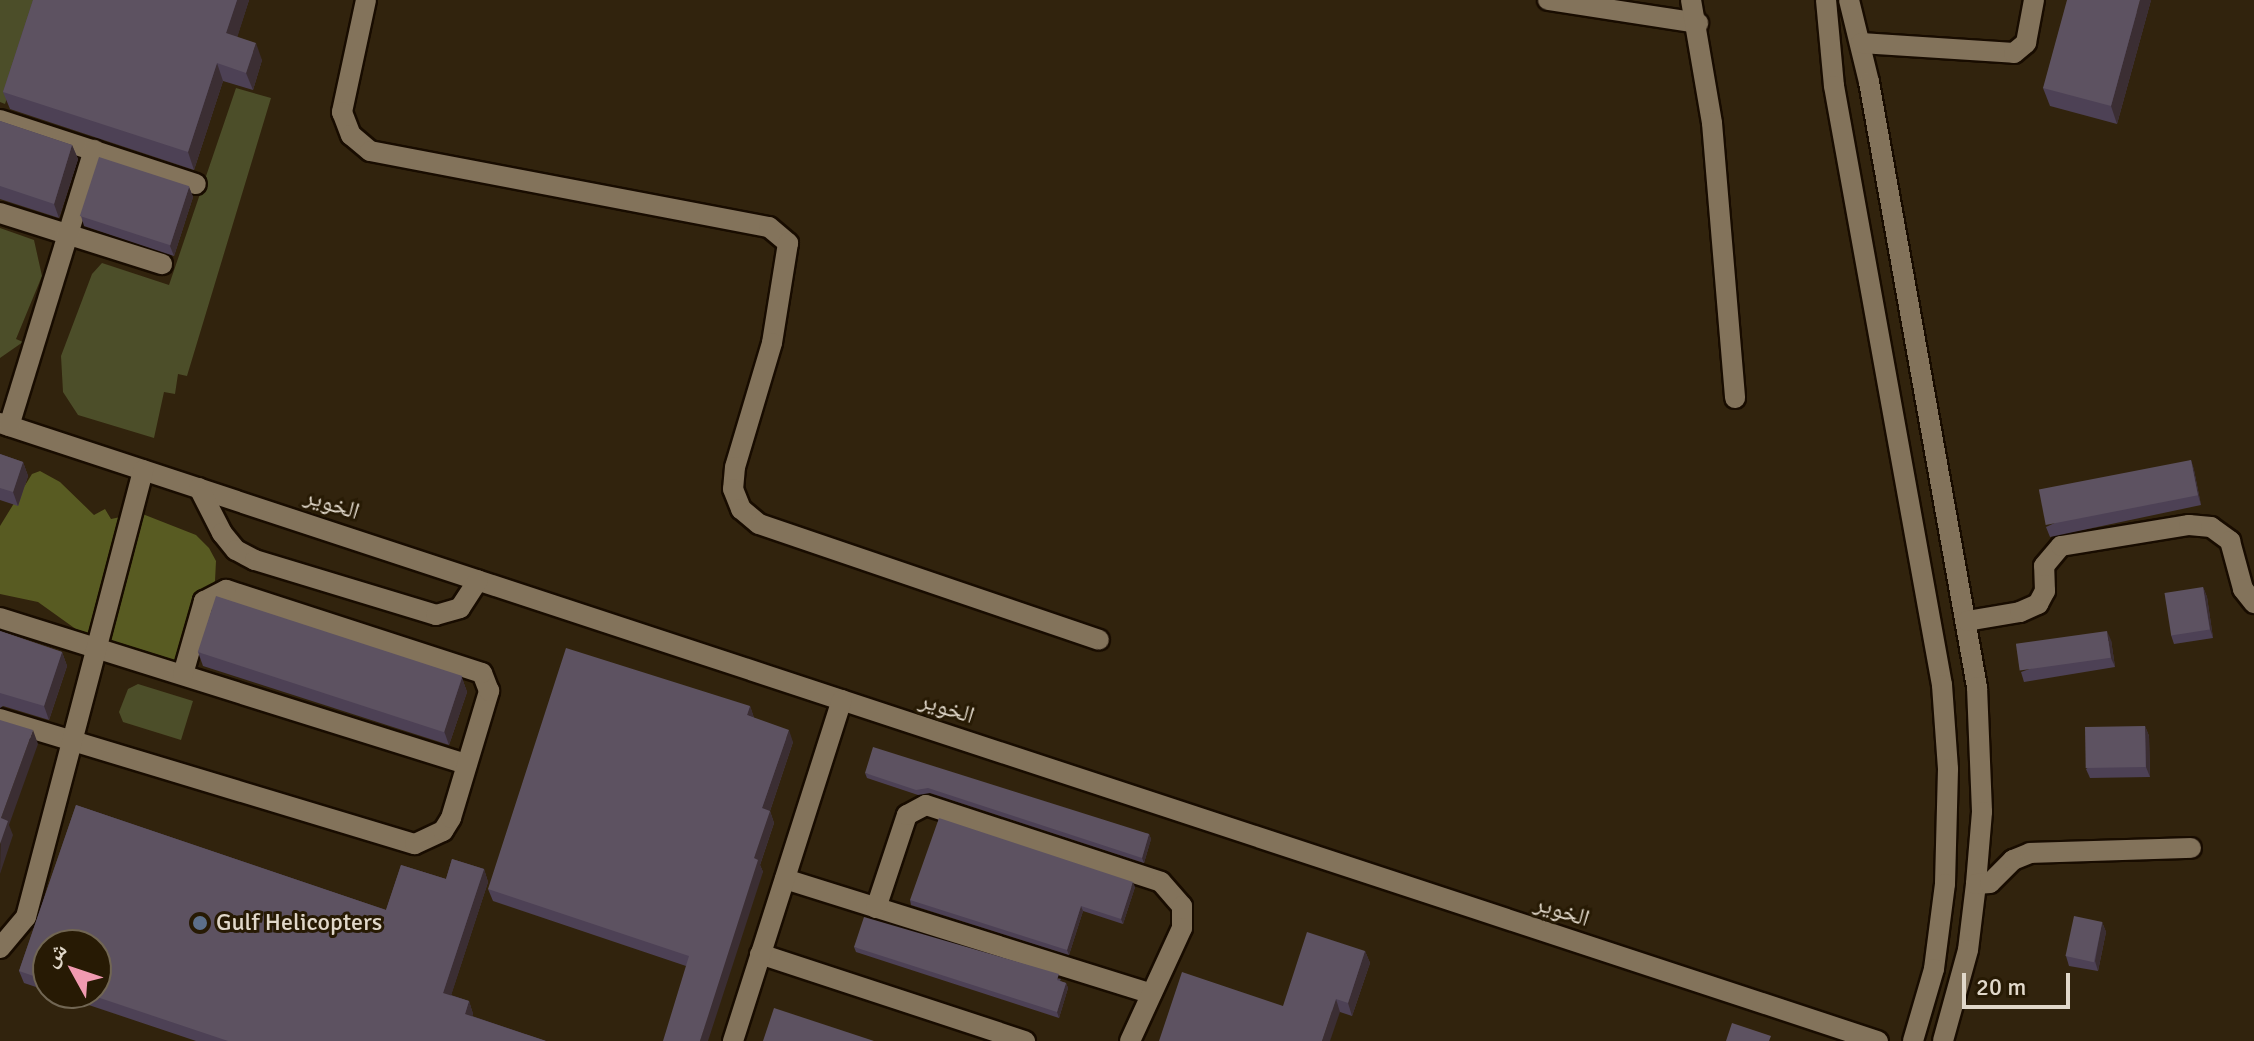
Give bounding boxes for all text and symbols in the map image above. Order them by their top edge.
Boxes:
street label: الخوير [301,482,363,526]
street label: الخوير [916,686,978,730]
street label: الخوير [1531,889,1593,933]
place label: Gulf Helicopters [216,909,382,937]
marker: Gulf Helicopters [191,914,209,932]
north arrow [32,929,112,1009]
text: ش [37,937,73,972]
scale bar [1966,957,2074,1007]
text: 20 m [1976,972,2026,1002]

